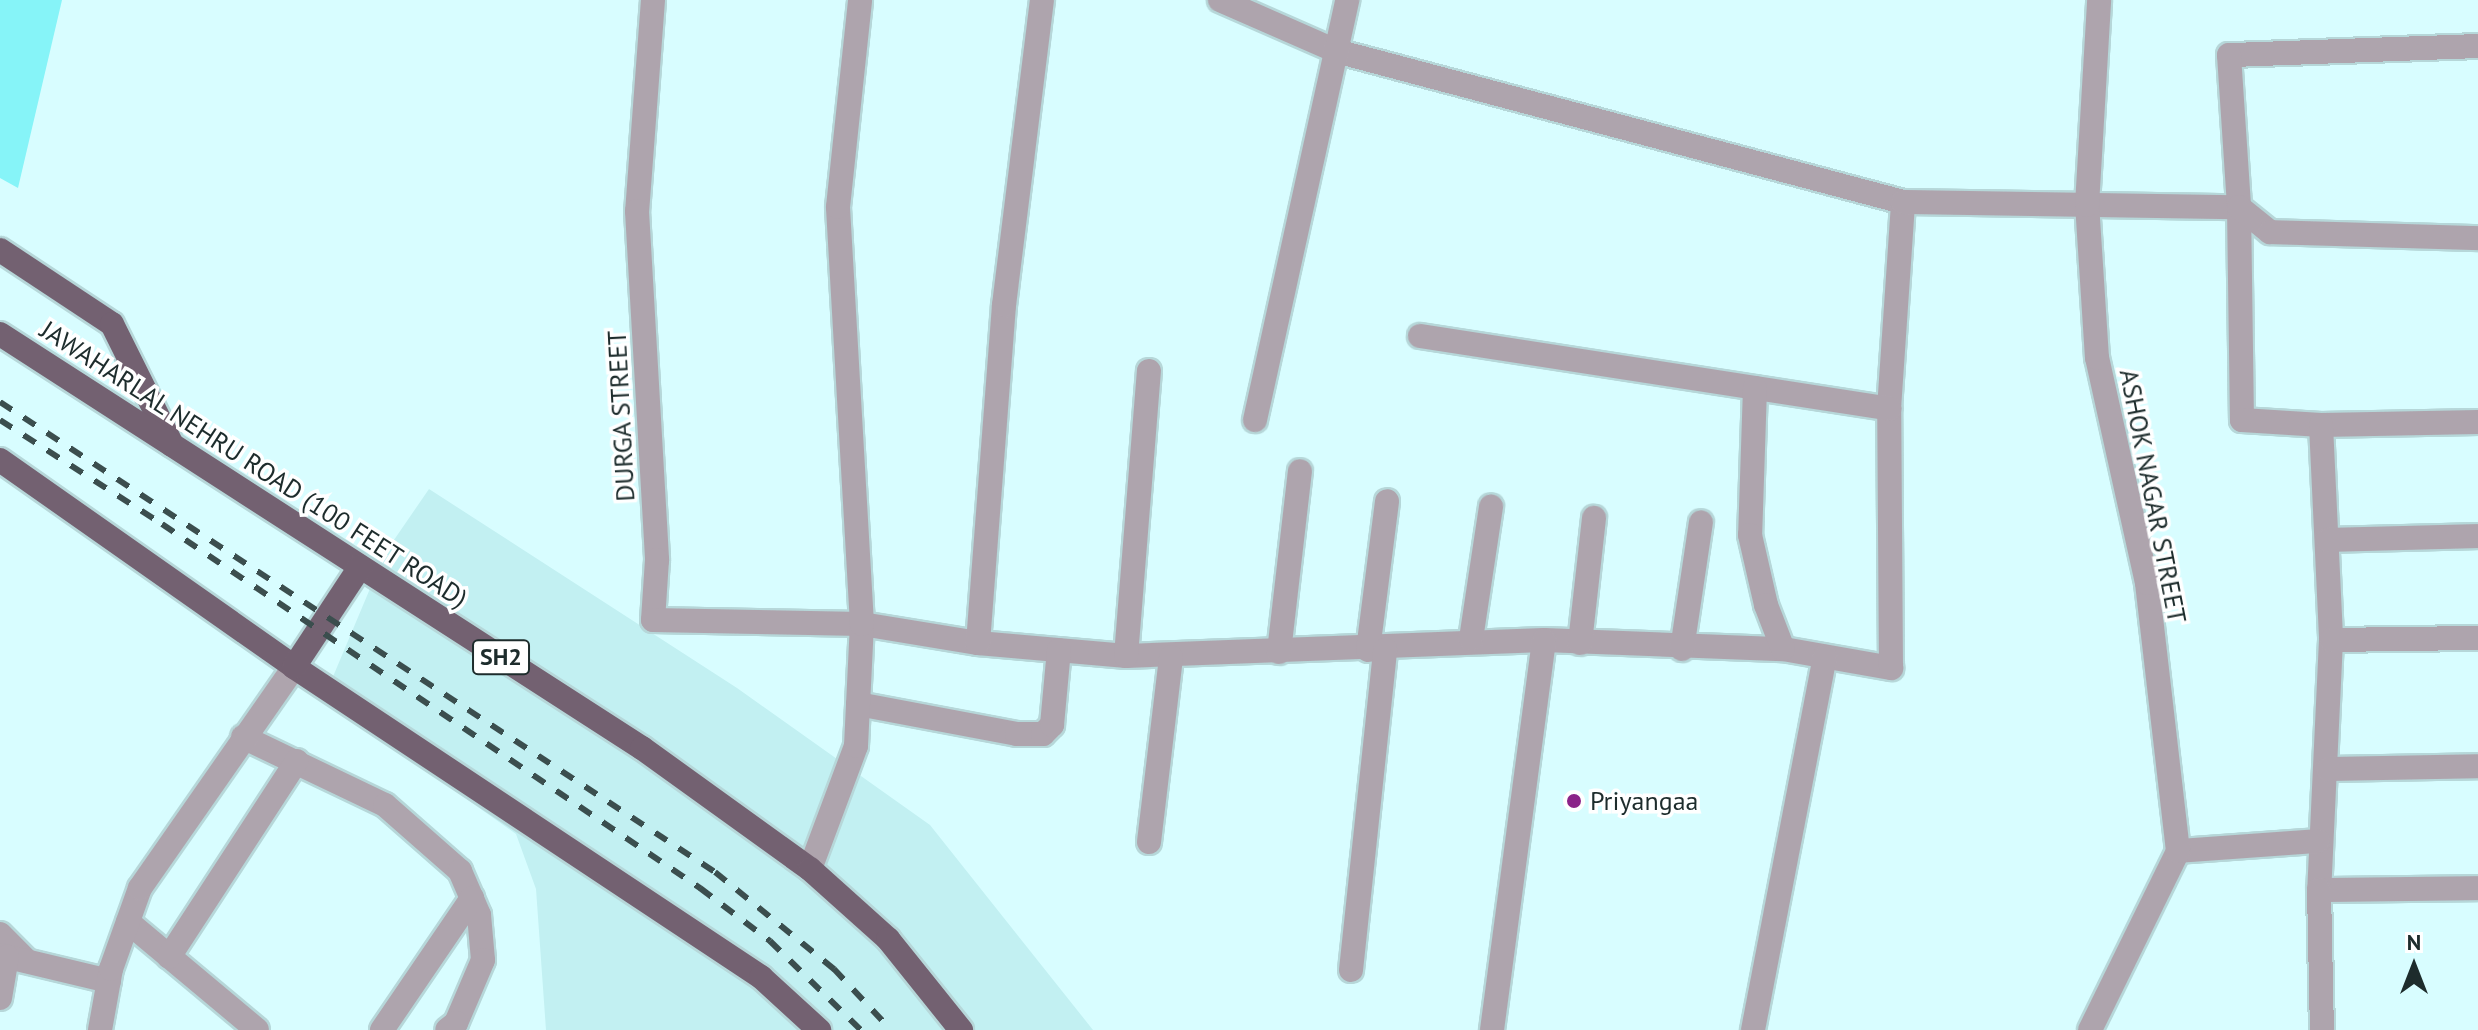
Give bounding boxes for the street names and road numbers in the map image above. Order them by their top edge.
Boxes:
street label: JAWAHARLAL NEHRU ROAD (100 FEET ROAD) [34,313,474,615]
street label: DURGA STREET [601,329,641,503]
street label: ASHOK NAGAR STREET [2113,366,2193,626]
road number: SH2 [471,637,531,677]

